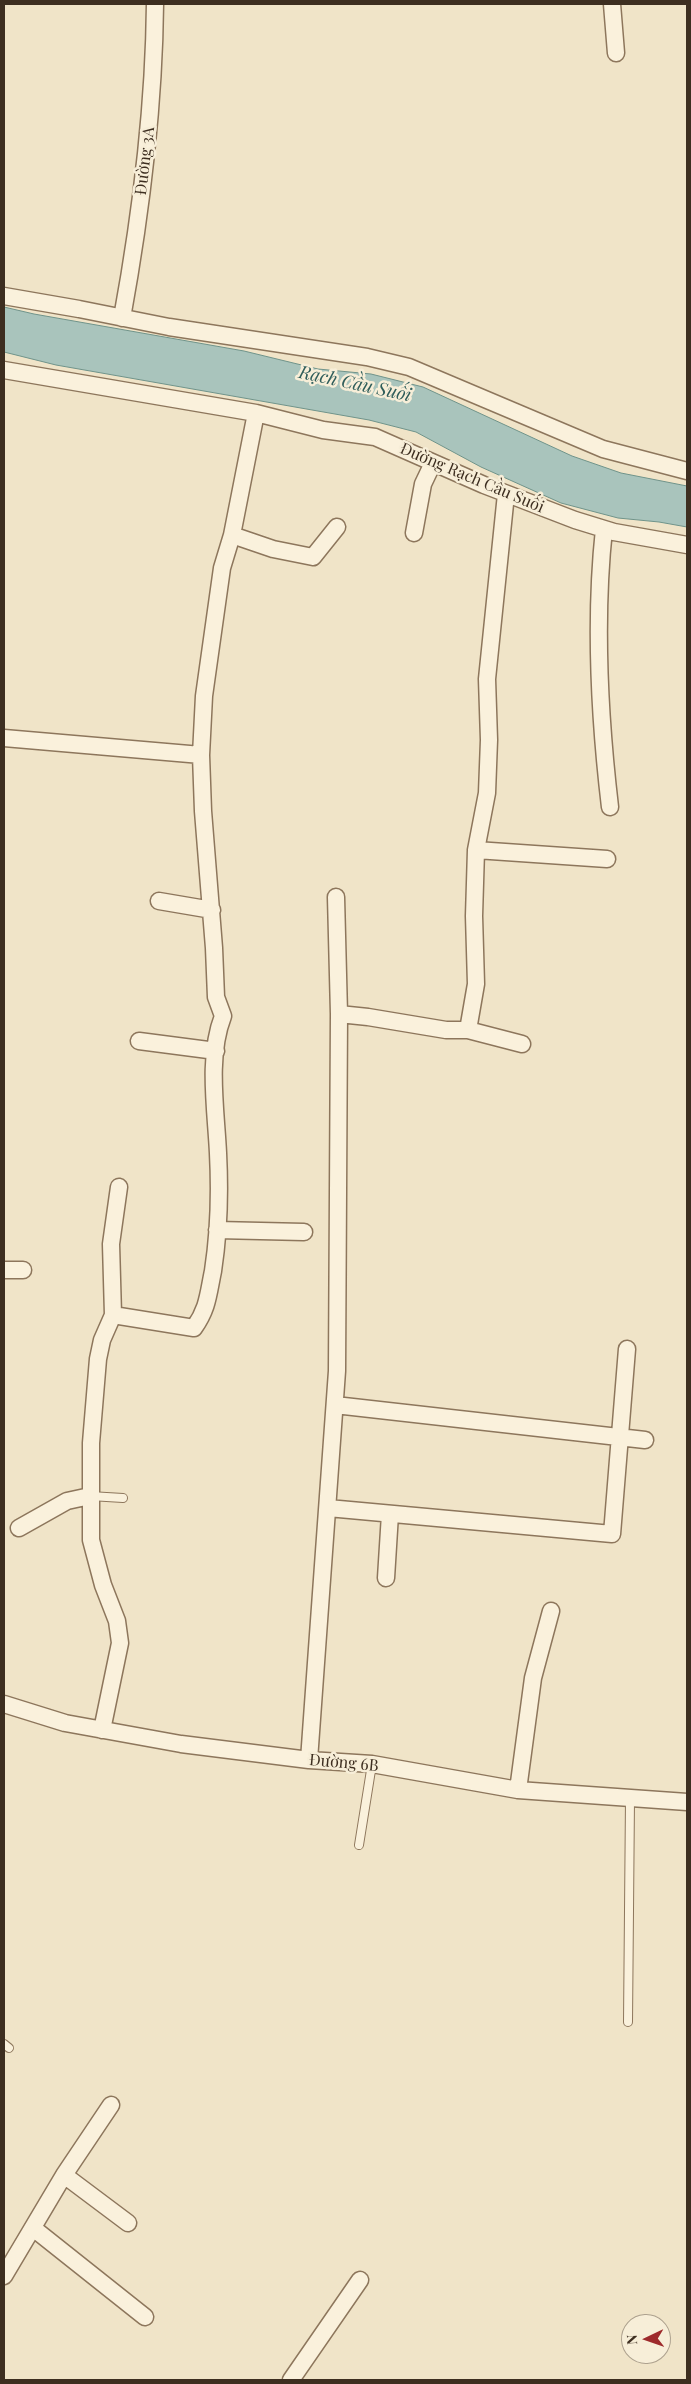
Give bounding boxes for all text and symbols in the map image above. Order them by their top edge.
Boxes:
street label: Đường 3A [131,126,159,196]
water label: Rạch Cầu Suối [297,362,413,406]
street label: Đường Rạch Cầu Suối [397,439,547,517]
street label: Đường 6B [308,1750,380,1776]
north arrow [621,2314,671,2364]
text: N [622,2334,641,2345]

